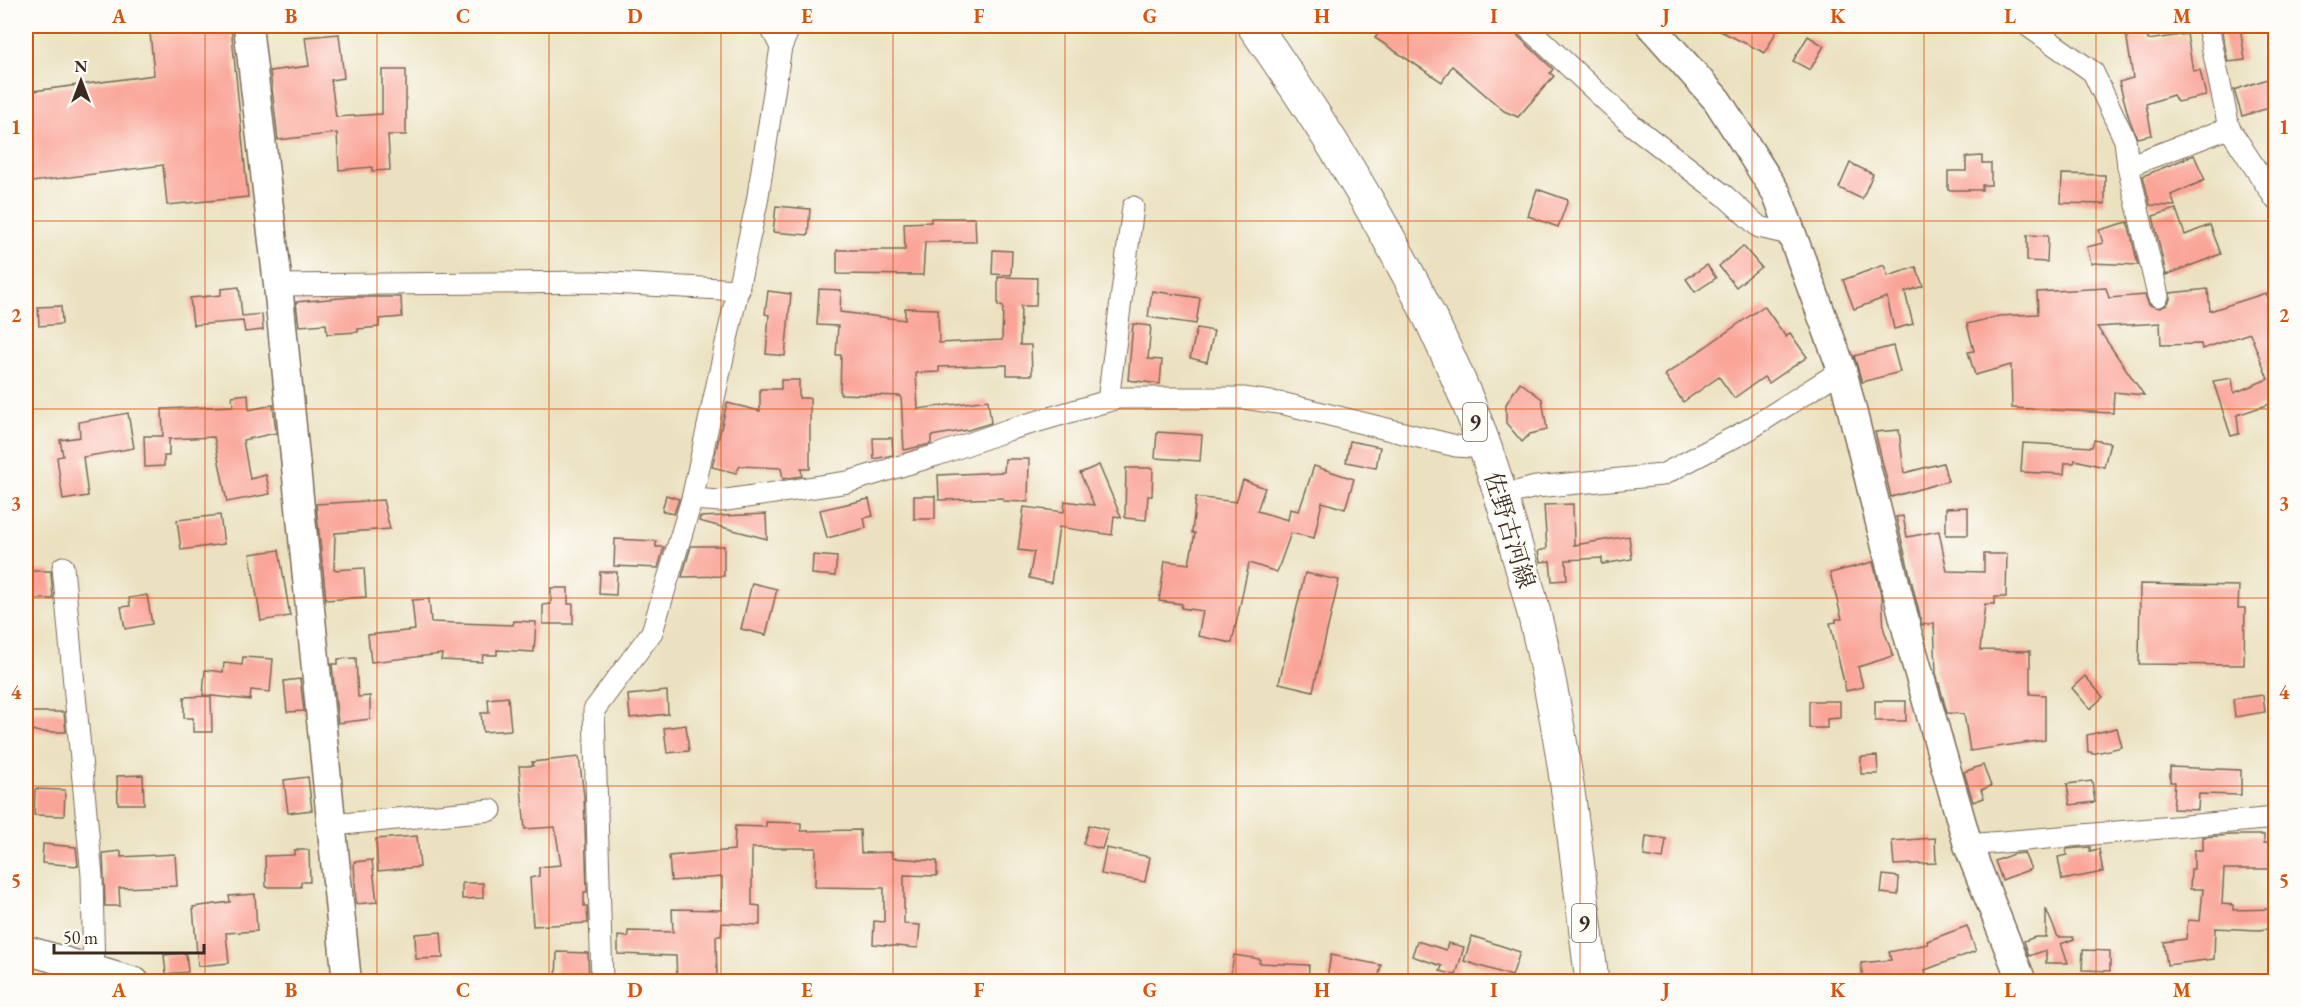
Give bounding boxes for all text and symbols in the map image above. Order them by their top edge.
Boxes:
text: A [111,3,127,29]
text: B [285,3,297,29]
text: C [456,3,470,29]
text: D [627,3,643,29]
text: E [801,3,813,29]
text: F [974,3,985,29]
text: G [1143,3,1157,29]
text: H [1314,3,1330,29]
text: I [1490,3,1498,29]
text: J [1660,3,1670,29]
text: K [1830,3,1846,29]
text: L [2004,3,2016,29]
text: M [2173,3,2191,29]
north arrow [51,51,111,111]
text: N [75,56,88,77]
text: 1 [11,114,21,140]
text: 1 [2279,114,2289,140]
text: 2 [11,302,22,328]
text: 2 [2279,302,2290,328]
road number: 9 [1463,403,1487,441]
street label: 佐野古河線 [1478,468,1542,592]
text: 3 [11,490,21,516]
text: 3 [2279,490,2289,516]
text: 4 [11,679,22,705]
text: 4 [2279,679,2290,705]
text: 5 [11,867,21,893]
text: 5 [2279,867,2289,893]
road number: 9 [1572,904,1596,942]
scale bar [54,917,204,955]
text: 50 m [63,926,98,949]
text: A [111,977,127,1003]
text: B [285,977,297,1003]
text: C [456,977,470,1003]
text: D [627,977,643,1003]
text: E [801,977,813,1003]
text: F [974,977,985,1003]
text: G [1143,977,1157,1003]
text: H [1314,977,1330,1003]
text: I [1490,977,1498,1003]
text: J [1660,977,1670,1003]
text: K [1830,977,1846,1003]
text: L [2004,977,2016,1003]
text: M [2173,977,2191,1003]

